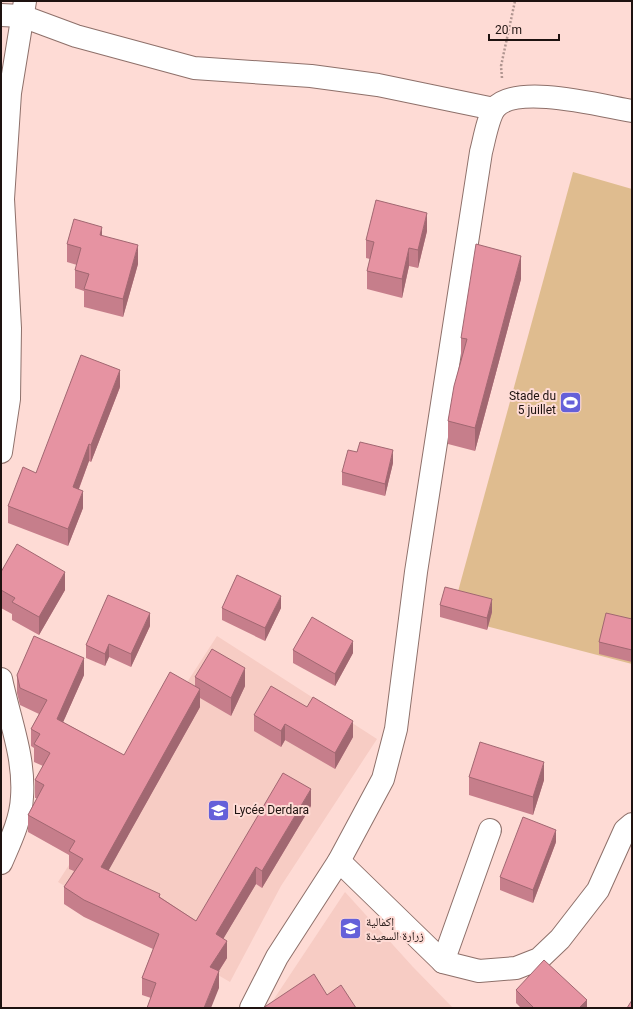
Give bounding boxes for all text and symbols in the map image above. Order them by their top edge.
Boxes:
scale bar [489,16,559,42]
text: 20 m [495,23,522,37]
place label: Stade du 5 juillet [509,389,556,417]
sports icon: Stade du 5 juillet [558,390,584,416]
school or university icon: Lycée Derdara [205,797,231,823]
place label: Lycée Derdara [234,803,309,817]
place label: إكمالية زرارة السعيدة [366,915,424,943]
school or university icon: إكمالية زرارة السعيدة [337,916,363,942]

